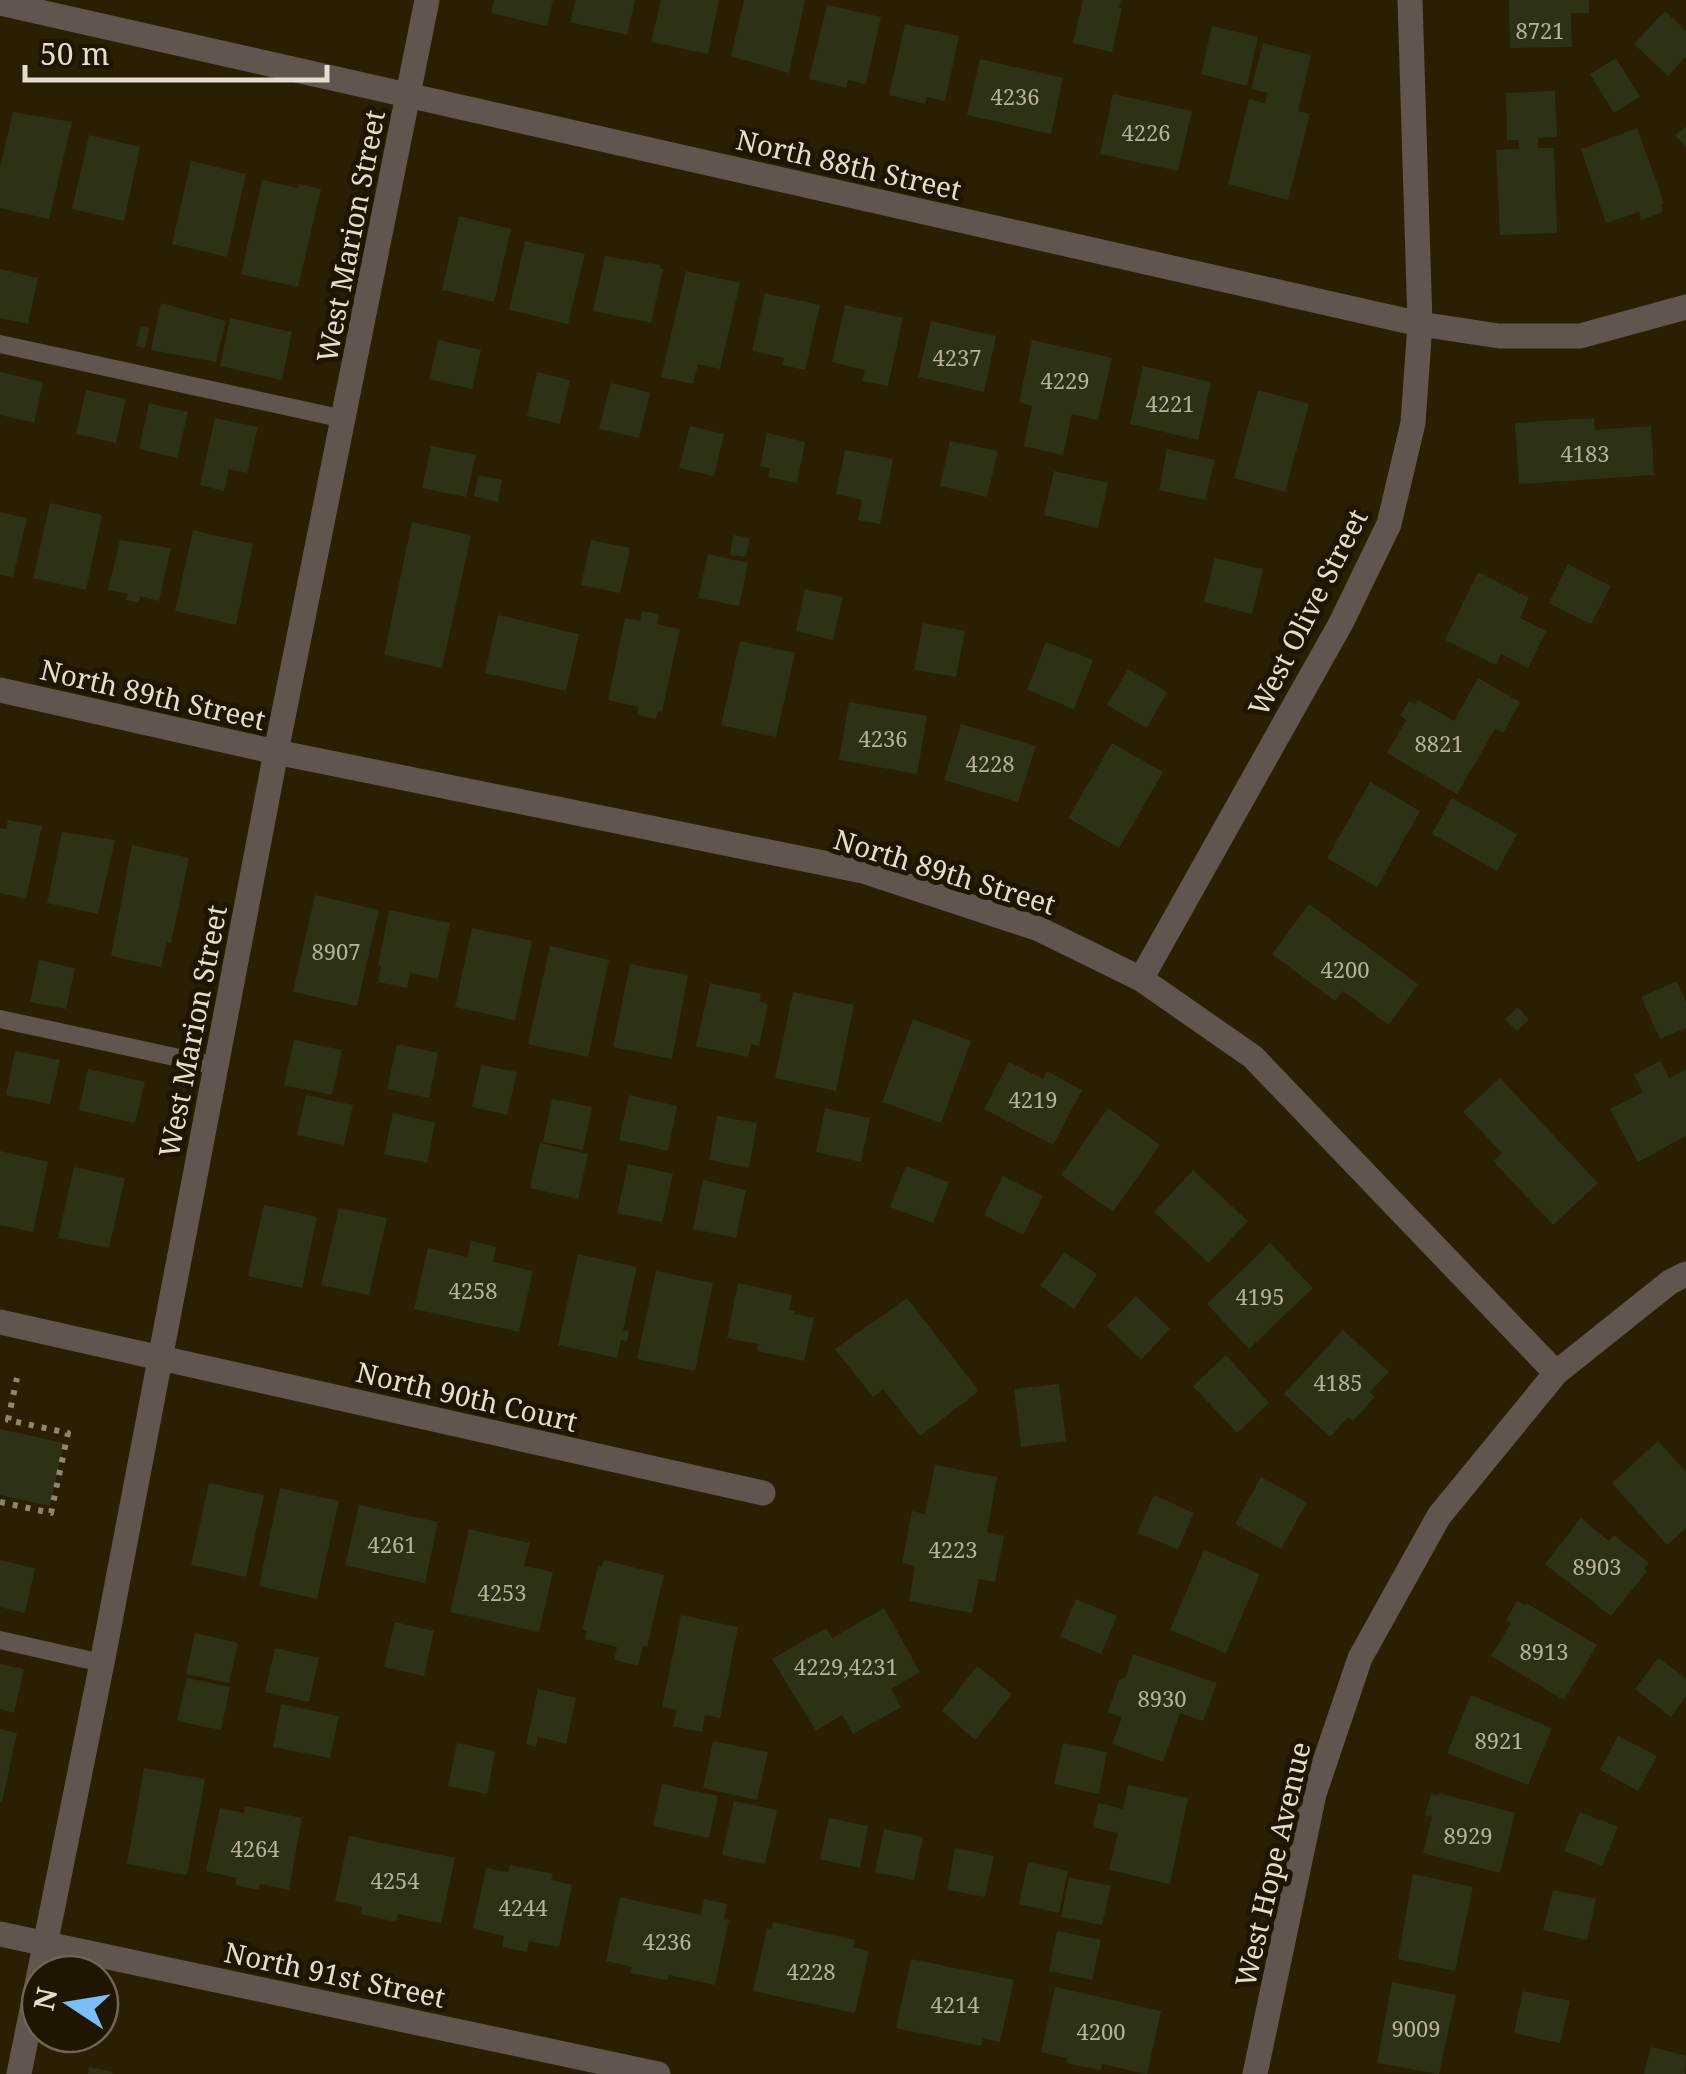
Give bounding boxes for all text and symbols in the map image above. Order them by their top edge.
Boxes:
house number: 8721 [1515,15,1565,45]
scale bar [25,20,328,82]
text: 50 m [40,33,110,74]
house number: 4236 [990,81,1040,111]
street label: West Marion Street [307,107,393,365]
house number: 4226 [1121,117,1171,147]
street label: North 88th Street [733,120,965,208]
house number: 4237 [932,342,982,372]
house number: 4229 [1040,365,1090,395]
house number: 4221 [1145,388,1195,418]
house number: 4183 [1560,438,1610,468]
street label: West Olive Street [1238,502,1376,722]
street label: North 89th Street [37,650,269,738]
house number: 4236 [858,723,908,753]
house number: 8821 [1414,728,1464,758]
house number: 4228 [965,748,1015,778]
street label: North 89th Street [829,819,1061,923]
street label: West Marion Street [149,902,235,1160]
house number: 8907 [311,936,361,966]
house number: 4200 [1320,954,1370,984]
house number: 4219 [1008,1084,1058,1114]
house number: 4258 [448,1275,498,1305]
house number: 4195 [1235,1281,1285,1311]
street label: North 90th Court [353,1352,582,1440]
house number: 4185 [1313,1367,1363,1397]
house number: 4261 [367,1529,417,1559]
house number: 4223 [928,1534,978,1564]
house number: 8903 [1572,1551,1622,1581]
house number: 4253 [477,1577,527,1607]
house number: 8913 [1519,1636,1569,1666]
house number: 4229,4231 [794,1651,898,1681]
house number: 8930 [1137,1683,1187,1713]
house number: 8921 [1474,1725,1524,1755]
street label: West Hope Avenue [1225,1738,1319,1990]
house number: 8929 [1443,1820,1493,1850]
house number: 4264 [230,1833,280,1863]
house number: 4254 [370,1865,420,1895]
house number: 4244 [498,1892,548,1922]
house number: 4236 [642,1926,692,1956]
street label: North 91st Street [221,1932,449,2016]
north arrow [20,1954,120,2054]
house number: 4228 [786,1956,836,1986]
text: N [24,1984,65,2013]
house number: 4214 [930,1989,980,2019]
house number: 9009 [1391,2013,1441,2043]
house number: 4200 [1076,2016,1126,2046]

